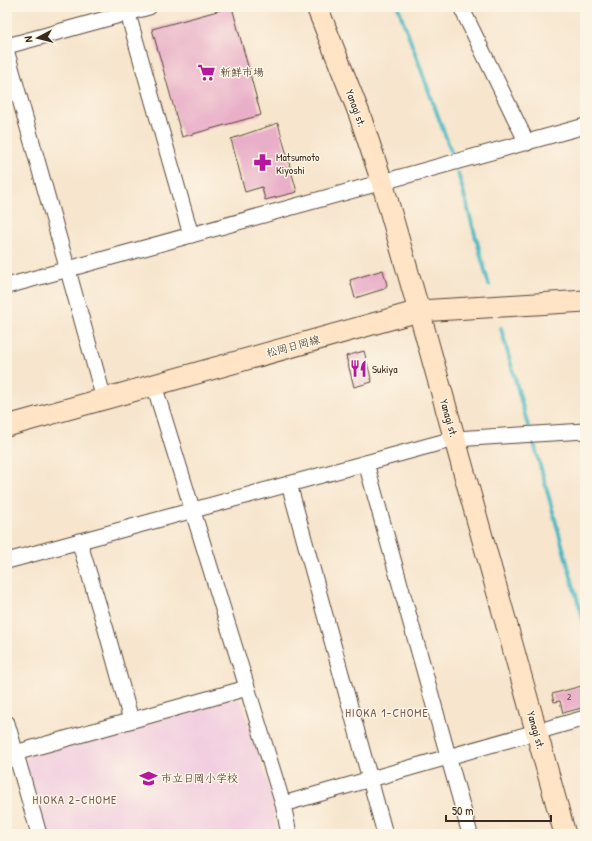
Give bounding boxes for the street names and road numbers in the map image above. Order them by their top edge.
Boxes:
street label: Yanagi st. [343,87,369,129]
street label: 松岡日岡線 [265,332,321,360]
street label: Yanagi st. [437,397,461,439]
street label: Yanagi st. [524,709,548,751]

